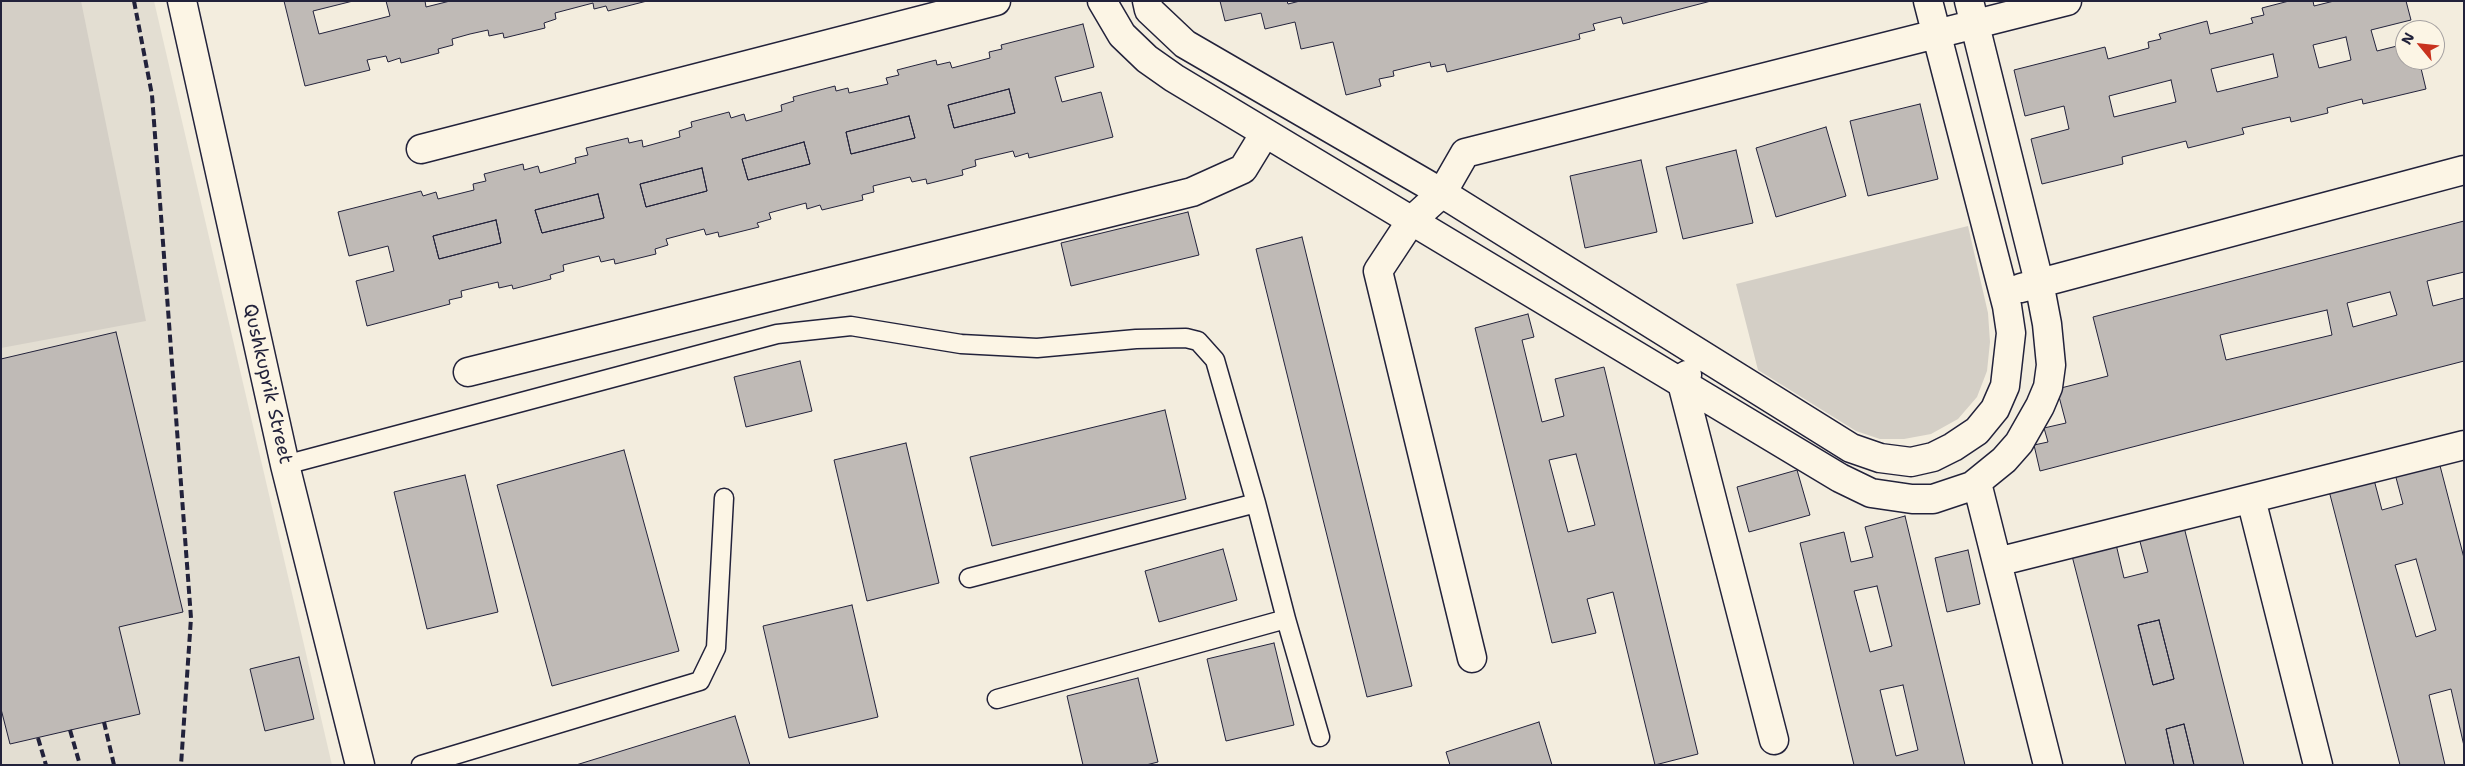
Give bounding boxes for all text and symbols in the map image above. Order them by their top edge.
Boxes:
north arrow [2395,20,2445,70]
text: N [2397,29,2418,48]
street label: Qushkuprik Street [237,302,297,466]

